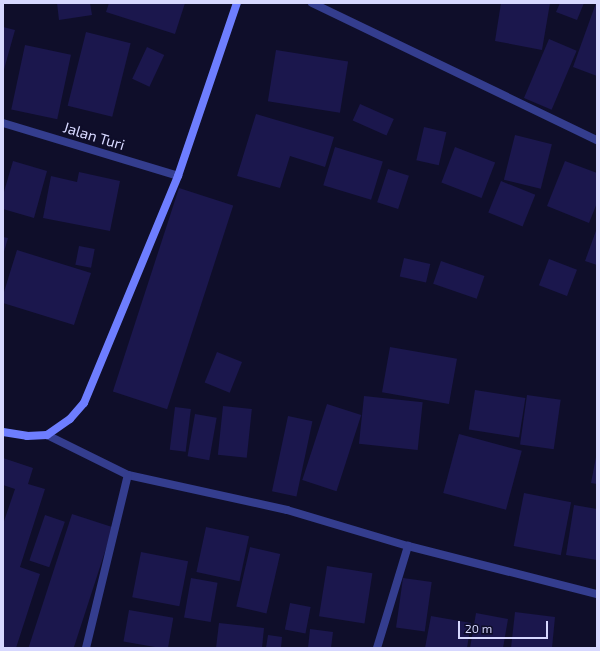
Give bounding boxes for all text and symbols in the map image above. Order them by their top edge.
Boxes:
street label: Jalan Turi [61,118,127,154]
scale bar [460,613,550,639]
text: 20 m [465,621,492,635]

